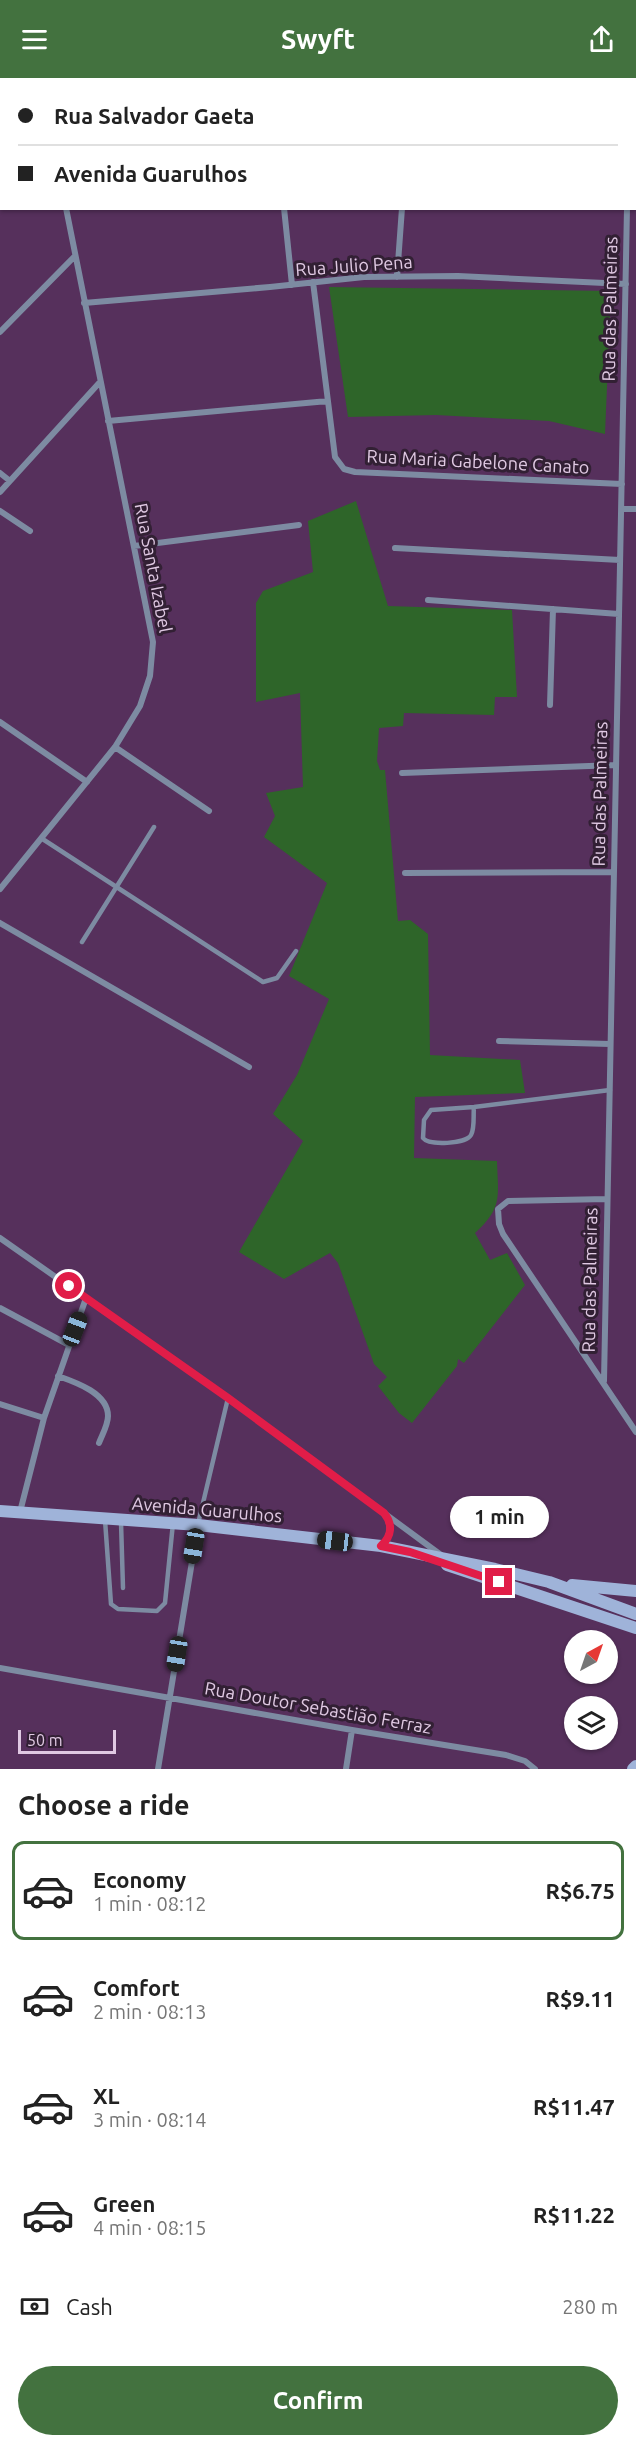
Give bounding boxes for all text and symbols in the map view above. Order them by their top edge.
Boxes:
icon: menu [18,23,51,56]
icon: share [585,23,618,56]
text: Swyft [281,24,355,54]
text: Rua Salvador Gaeta [54,103,255,128]
text: Avenida Guarulhos [54,161,247,186]
street label: Rua das Palmeiras [598,236,620,382]
street label: Rua Julio Pena [295,251,413,279]
street label: Rua Maria Gabelone Canato [366,445,590,477]
street label: Rua Santa Izabel [132,501,176,635]
street label: Rua das Palmeiras [588,721,610,867]
street label: Rua das Palmeiras [578,1207,600,1353]
route start [55,1272,82,1299]
car [60,1309,90,1349]
street label: Avenida Guarulhos [131,1492,283,1526]
callout: 1 min [450,1495,548,1537]
text: 1 min [474,1505,525,1528]
car [182,1527,206,1565]
car [316,1530,354,1552]
route end [485,1568,512,1595]
north arrow [564,1630,618,1684]
map controls [564,1630,618,1750]
car [165,1635,189,1673]
street label: Rua Doutor Sebastião Ferraz [203,1677,433,1737]
button: layers [564,1696,618,1750]
scale bar [18,1727,116,1754]
text: 50 m [27,1731,63,1749]
text: Choose a ride [18,1790,190,1820]
icon: car [21,1864,75,1918]
text: Economy [93,1867,186,1892]
text: R$6.75 [546,1878,615,1903]
text: 1 min · 08:12 [93,1892,207,1915]
icon: car [21,1972,75,2026]
text: Comfort [93,1975,180,2000]
text: R$9.11 [546,1986,615,2011]
text: 2 min · 08:13 [93,2000,207,2023]
icon: car [21,2080,75,2134]
text: XL [93,2083,120,2108]
text: R$11.47 [533,2094,615,2119]
text: 3 min · 08:14 [93,2108,207,2131]
icon: car [21,2188,75,2242]
text: Green [93,2191,155,2216]
text: R$11.22 [533,2202,615,2227]
text: 4 min · 08:15 [93,2216,207,2239]
icon: cash [18,2290,51,2323]
text: Cash [66,2294,113,2319]
text: 280 m [562,2295,618,2318]
button: Confirm [18,2366,618,2435]

